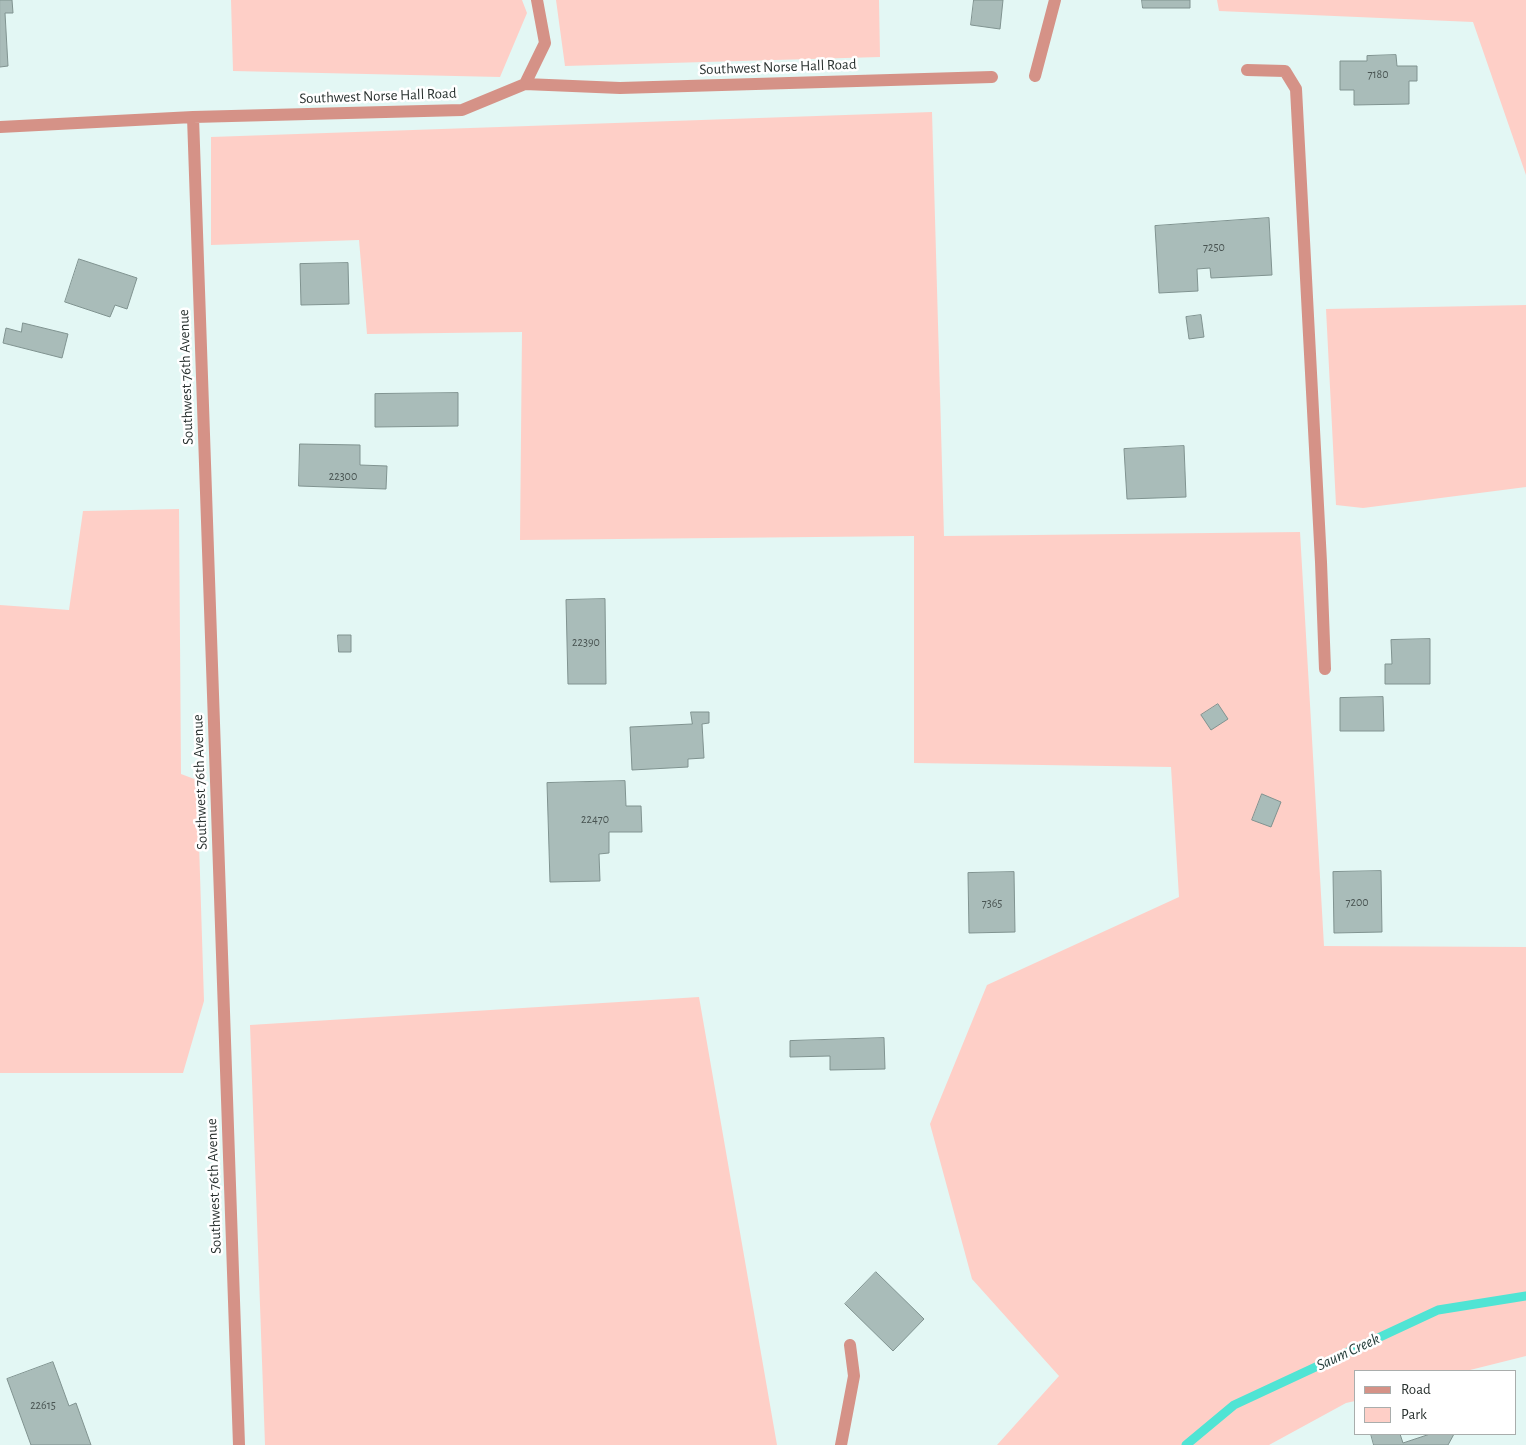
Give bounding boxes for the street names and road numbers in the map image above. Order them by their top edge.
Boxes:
street label: Southwest Norse Hall Road [699,55,857,79]
street label: Southwest Norse Hall Road [299,84,457,108]
street label: Southwest 76th Avenue [175,309,197,445]
street label: Southwest 76th Avenue [189,714,211,850]
street label: Southwest 76th Avenue [203,1118,225,1254]

